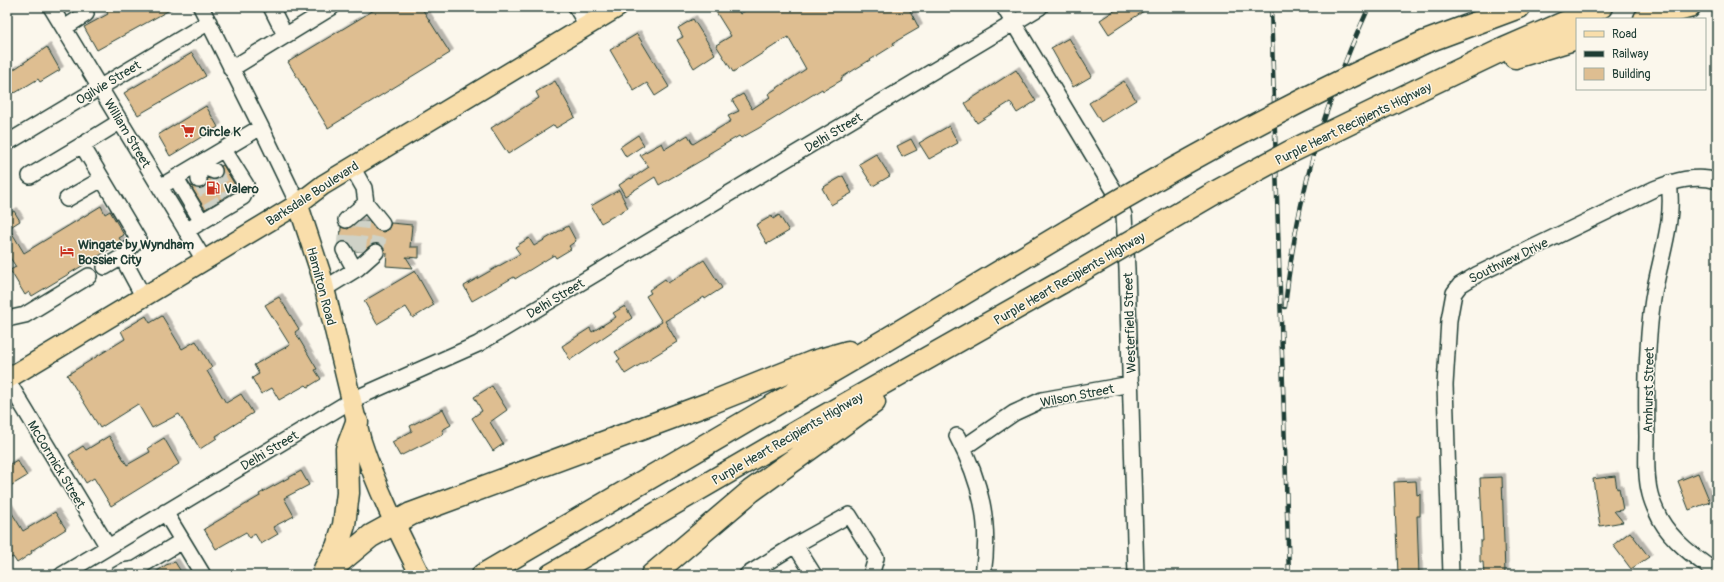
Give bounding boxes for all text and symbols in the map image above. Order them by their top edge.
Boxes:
legend [1576,18,1706,90]
text: Road [1612,27,1637,42]
text: Railway [1612,47,1648,62]
street label: Ogilvie Street [73,57,145,108]
text: Building [1612,67,1651,82]
street label: Purple Heart Recipients Highway [1273,79,1435,169]
street label: William Street [100,96,154,172]
street label: Delhi Street [802,109,866,156]
supermarket icon: Circle K [180,123,196,139]
place label: Circle K [199,124,241,140]
street label: Barksdale Boulevard [263,158,362,230]
fuel station icon: Valero [205,180,221,196]
place label: Valero [224,181,259,197]
street label: Purple Heart Recipients Highway [991,229,1148,329]
street label: Southview Drive [1466,235,1551,287]
place label: Wingate by Wyndham Bossier City [78,237,195,268]
hotel icon: Wingate by Wyndham Bossier City [59,243,75,259]
street label: Hamilton Road [303,245,339,327]
street label: Westerfield Street [1120,271,1140,374]
street label: Delhi Street [524,275,588,322]
street label: Amhurst Street [1640,346,1658,433]
street label: Wilson Street [1039,381,1116,411]
street label: Purple Heart Recipients Highway [709,389,866,489]
street label: McCormick Street [24,418,89,512]
street label: Delhi Street [238,427,302,474]

